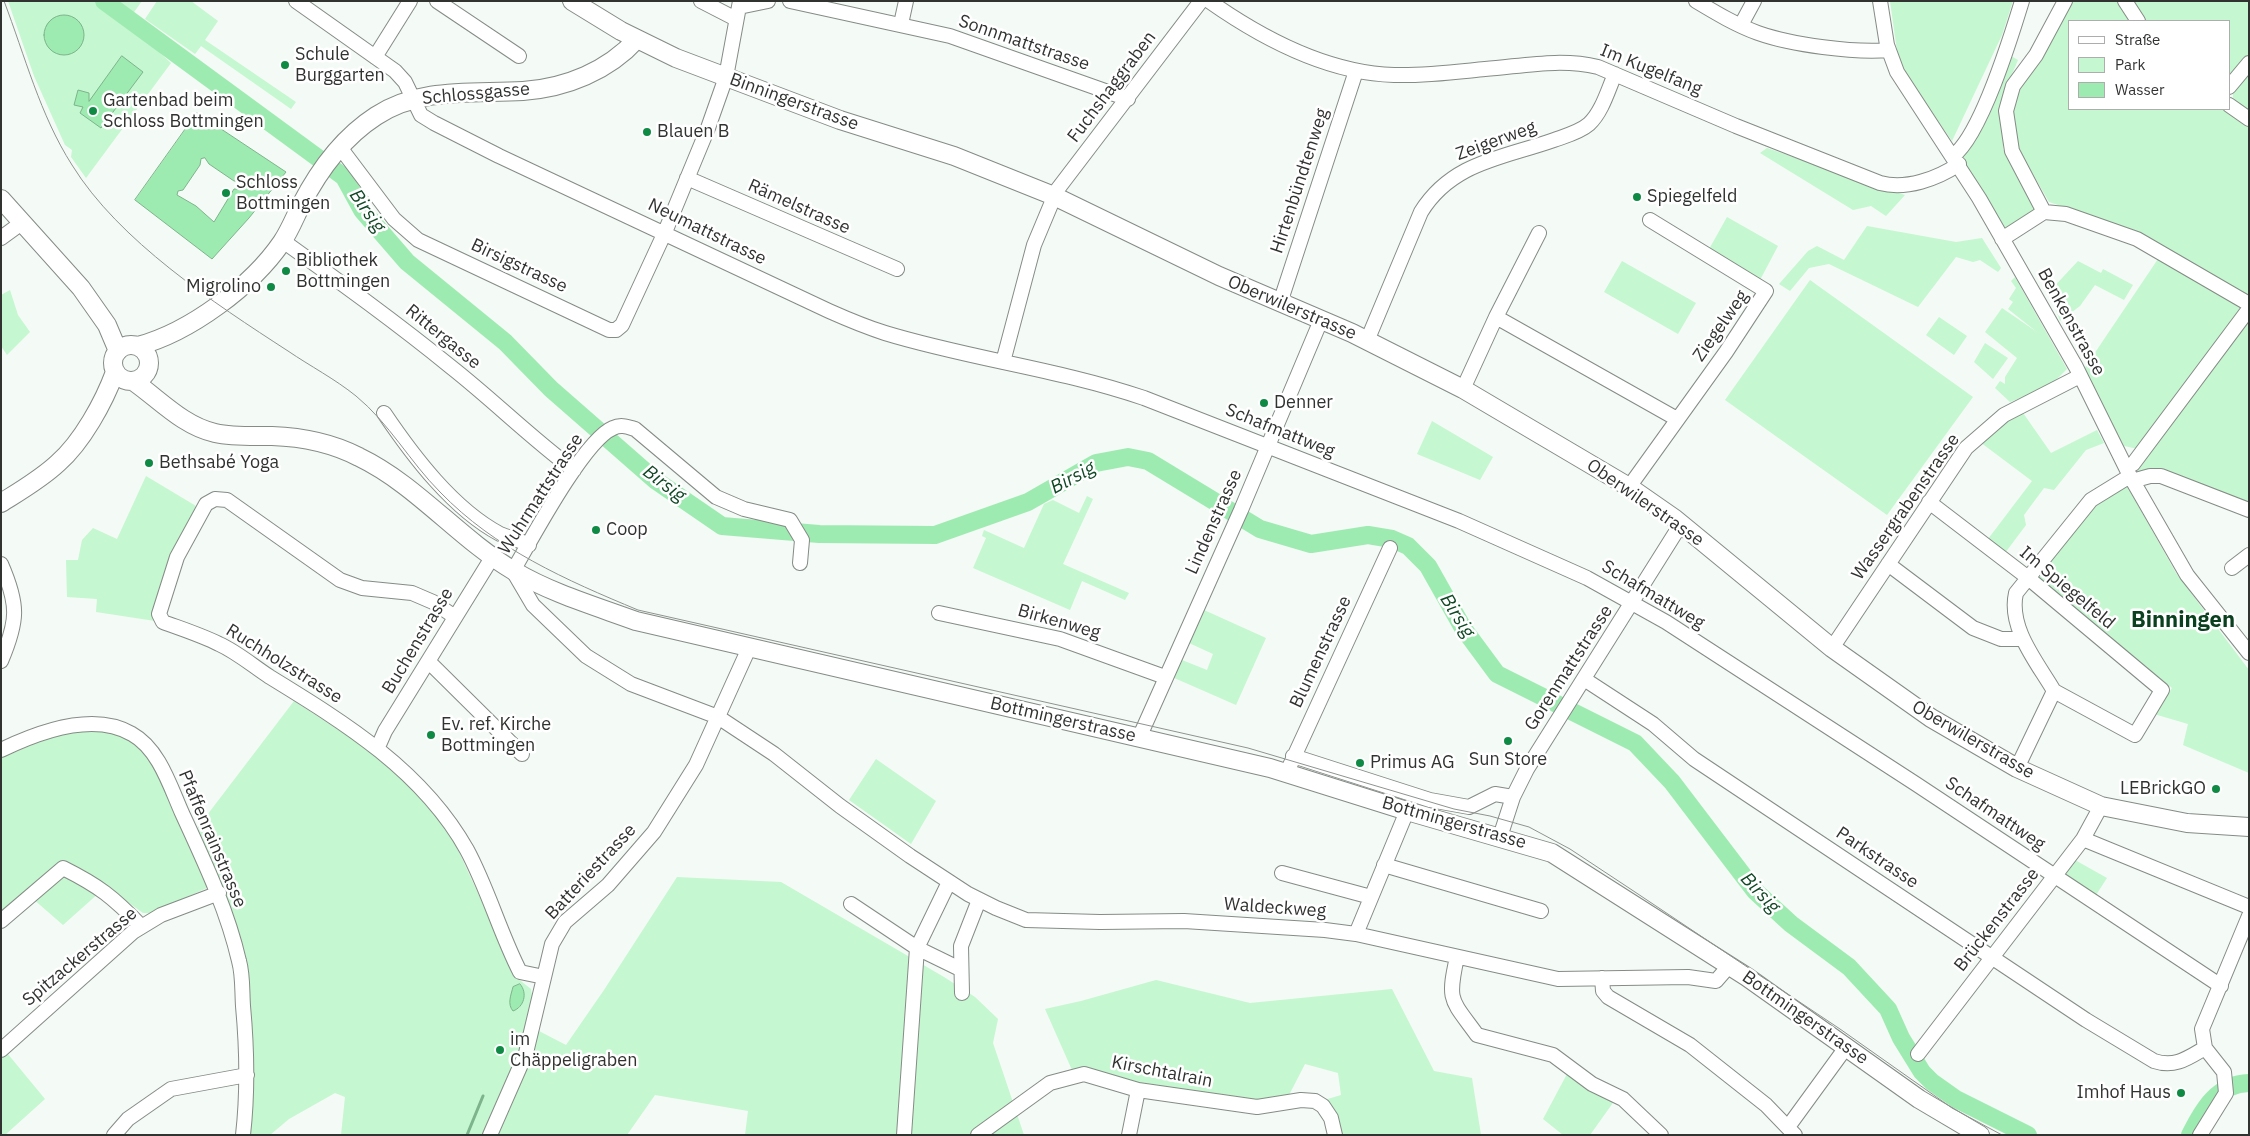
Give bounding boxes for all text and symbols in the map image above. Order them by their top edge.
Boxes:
street label: Sonnmattstrasse [956,10,1092,76]
legend [2068,20,2230,110]
street label: Fuchshaggraben [1063,27,1161,147]
text: Straße [2115,30,2160,49]
street label: Im Kugelfang [1597,40,1705,100]
place label: Schule Burggarten [295,44,385,86]
text: Park [2115,55,2145,74]
marker: Schule Burggarten [279,59,291,71]
street label: Binningerstrasse [727,69,861,135]
street label: Schlossgasse [421,79,531,109]
text: Wasser [2115,80,2165,99]
place label: Gartenbad beim Schloss Bottmingen [103,90,264,132]
marker: Gartenbad beim Schloss Bottmingen [87,105,99,117]
street label: Hirtenbündtenweg [1266,106,1334,256]
street label: Zeigerweg [1453,117,1539,165]
place label: Blauen B [657,121,730,143]
marker: Blauen B [641,126,653,138]
place label: Schloss Bottmingen [236,172,330,214]
street label: Rämelstrasse [744,175,854,239]
water label: Birsig [344,185,390,237]
place label: Spiegelfeld [1647,186,1737,208]
marker: Schloss Bottmingen [220,187,232,199]
marker: Spiegelfeld [1631,191,1643,203]
street label: Neumattstrasse [644,194,770,270]
street label: Birsigstrasse [467,234,571,298]
place label: Bibliothek Bottmingen [296,250,390,292]
street label: Benkenstrasse [2033,264,2109,380]
marker: Bibliothek Bottmingen [280,265,292,277]
street label: Oberwilerstrasse [1224,271,1360,345]
place label: Migrolino [186,276,261,298]
marker: Migrolino [265,281,277,293]
street label: Ziegelweg [1689,286,1753,366]
street label: Rittergasse [401,300,485,374]
place label: Denner [1274,392,1333,414]
marker: Denner [1258,397,1270,409]
street label: Schafmattweg [1222,399,1338,463]
street label: Wuhrmattstrasse [494,430,588,558]
street label: Wassergrabenstrasse [1847,430,1965,584]
place label: Bethsabé Yoga [159,452,279,474]
street label: Oberwilerstrasse [1582,455,1708,551]
marker: Bethsabé Yoga [143,457,155,469]
water label: Birsig [1047,457,1099,499]
water label: Birsig [638,461,690,507]
street label: Lindenstrasse [1181,466,1247,578]
place label: Coop [606,519,648,541]
marker: Coop [590,524,602,536]
street label: Im Spiegelfeld [2015,542,2119,634]
street label: Schafmattweg [1598,556,1708,634]
street label: Buchenstrasse [378,584,458,698]
water label: Birsig [1435,590,1479,642]
street label: Blumenstrasse [1286,593,1356,711]
street label: Birkenweg [1015,600,1103,644]
street label: Gorenmattstrasse [1520,601,1618,735]
district label: Binningen [2131,608,2235,634]
street label: Ruchholzstrasse [222,620,346,708]
street label: Bottmingerstrasse [988,693,1138,747]
street label: Oberwilerstrasse [1908,696,2038,784]
place label: Ev. ref. Kirche Bottmingen [441,714,551,756]
marker: Ev. ref. Kirche Bottmingen [425,729,437,741]
marker: Sun Store [1502,735,1514,747]
place label: Sun Store [1469,749,1547,771]
place label: Primus AG [1370,752,1455,774]
marker: Primus AG [1354,757,1366,769]
street label: Pfaffenrainstrasse [173,767,251,911]
street label: Schafmattweg [1941,773,2049,855]
place label: LEBrickGO [2120,778,2206,800]
marker: LEBrickGO [2210,783,2222,795]
street label: Bottmingerstrasse [1379,792,1529,854]
street label: Batteriestrasse [541,820,641,924]
street label: Parkstrasse [1832,823,1922,893]
street label: Brückenstrasse [1950,864,2044,976]
water label: Birsig [1735,868,1785,918]
street label: Waldeckweg [1223,894,1327,922]
street label: Spitzackerstrasse [18,903,142,1011]
street label: Bottmingerstrasse [1738,966,1872,1070]
place label: im Chäppeligraben [510,1029,637,1072]
marker: im Chäppeligraben [494,1044,506,1056]
street label: Kirschtalrain [1110,1052,1214,1092]
place label: Imhof Haus [2076,1082,2171,1104]
marker: Imhof Haus [2175,1087,2187,1099]

